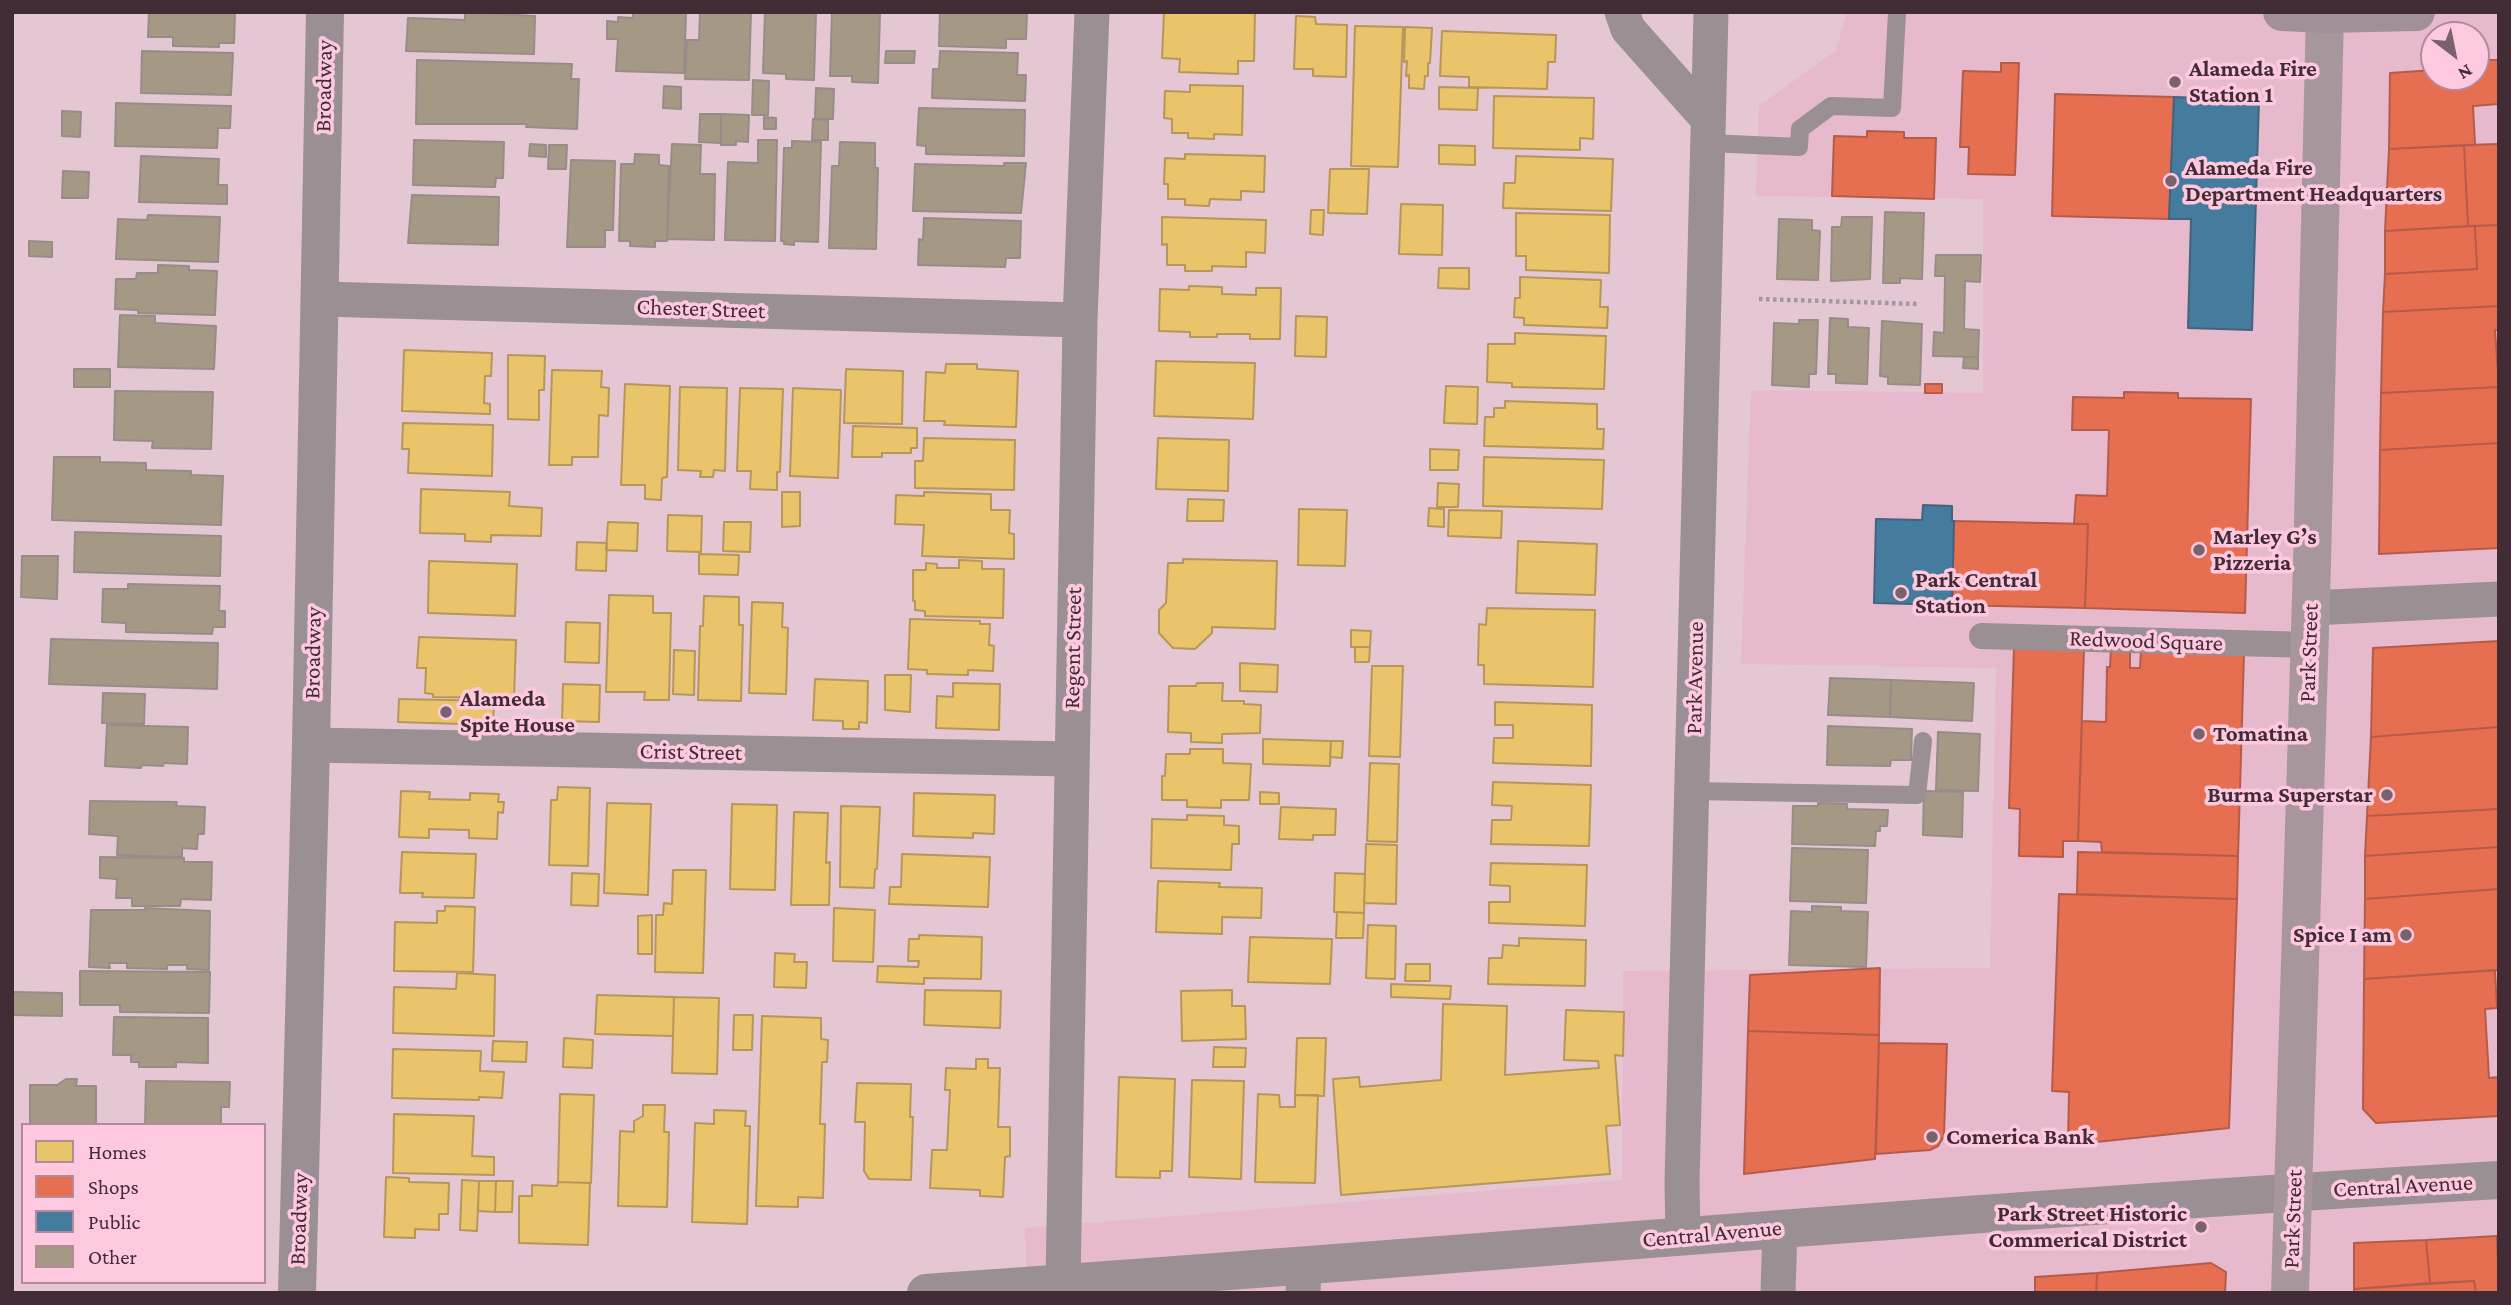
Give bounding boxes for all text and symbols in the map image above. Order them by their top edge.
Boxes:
north arrow [2420,21,2490,91]
street label: Broadway [309,40,339,132]
place label: Alameda Fire Station 1 [2189,55,2317,109]
text: N [2454,60,2476,85]
marker: Alameda Fire Station 1 [2167,74,2183,90]
place label: Alameda Fire Department Headquarters [2185,154,2442,208]
marker: Alameda Fire Department Headquarters [2163,173,2179,189]
street label: Chester Street [636,293,766,325]
place label: Marley G’s Pizzeria [2213,523,2317,577]
marker: Marley G’s Pizzeria [2191,542,2207,558]
place label: Park Central Station [1915,566,2037,620]
marker: Park Central Station [1893,585,1909,601]
street label: Regent Street [1058,587,1088,709]
street label: Park Street [2293,603,2325,703]
street label: Broadway [298,607,328,699]
street label: Park Avenue [1680,621,1710,735]
street label: Redwood Square [2069,625,2223,657]
place label: Alameda Spite House [460,685,575,739]
marker: Alameda Spite House [438,704,454,720]
place label: Tomatina [2213,720,2308,748]
marker: Tomatina [2191,726,2207,742]
street label: Crist Street [639,737,743,767]
place label: Burma Superstar [2207,781,2373,809]
marker: Burma Superstar [2379,787,2395,803]
place label: Spice I am [2293,921,2392,949]
marker: Spice I am [2398,927,2414,943]
legend [21,1123,266,1284]
place label: Comerica Bank [1946,1123,2094,1151]
marker: Comerica Bank [1924,1129,1940,1145]
text: Homes [88,1140,147,1164]
street label: Park Street [2277,1169,2309,1269]
street label: Central Avenue [2332,1169,2474,1203]
street label: Broadway [284,1172,314,1266]
text: Shops [88,1175,139,1199]
place label: Park Street Historic Commerical District [1988,1200,2187,1254]
text: Public [88,1210,140,1234]
street label: Central Avenue [1641,1214,1783,1254]
marker: Park Street Historic Commerical District [2193,1219,2209,1235]
text: Other [88,1245,137,1269]

